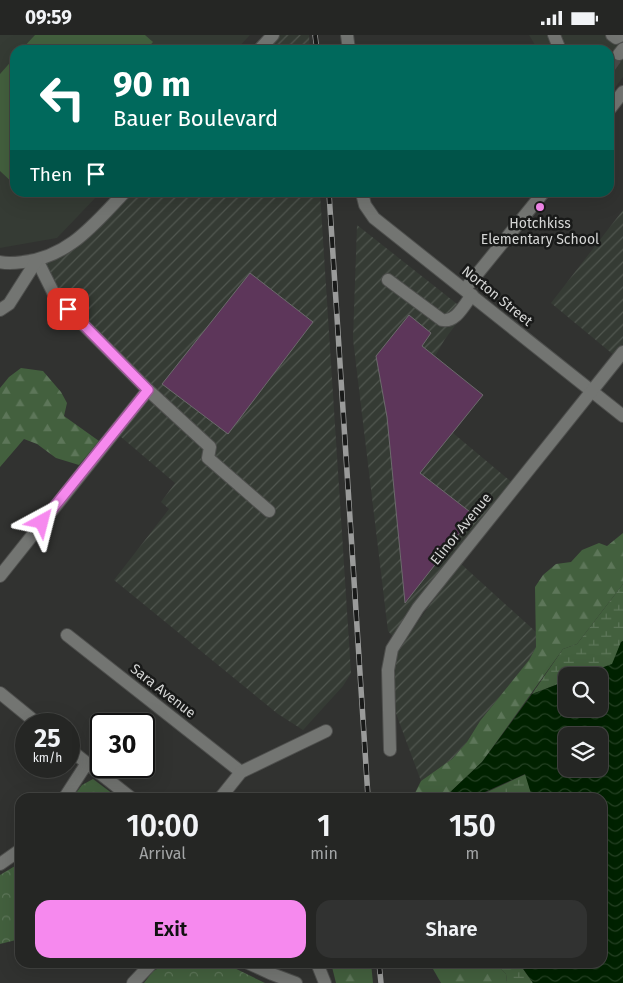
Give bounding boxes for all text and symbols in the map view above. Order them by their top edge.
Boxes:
text: 09:59 [25,6,72,29]
text: 90 m [113,63,191,105]
icon: left [30,65,95,130]
text: Bauer Boulevard [113,105,278,132]
icon: arrive [82,160,110,188]
text: Then [30,163,72,186]
marker: Hotchkiss Elementary School [534,201,546,213]
place label: Hotchkiss Elementary School [481,215,599,248]
street label: Norton Street [458,262,537,330]
pin [47,288,89,330]
icon: arrive [54,295,82,323]
street label: Elinor Avenue [427,490,495,568]
position arrow [15,495,67,547]
street label: Sara Avenue [127,660,199,722]
map controls [558,667,608,777]
button: search [558,667,608,717]
speed limit sign: 30 [90,713,155,778]
text: 25 [34,724,61,754]
button: layers [558,727,608,777]
text: km/h [33,751,62,765]
text: 10:00 [126,808,199,844]
text: 1 [317,808,331,844]
text: 150 [449,808,496,844]
text: Arrival [139,844,186,863]
text: min [310,844,338,863]
text: m [466,844,479,863]
button: Exit [35,900,306,958]
button: Share [316,900,587,958]

